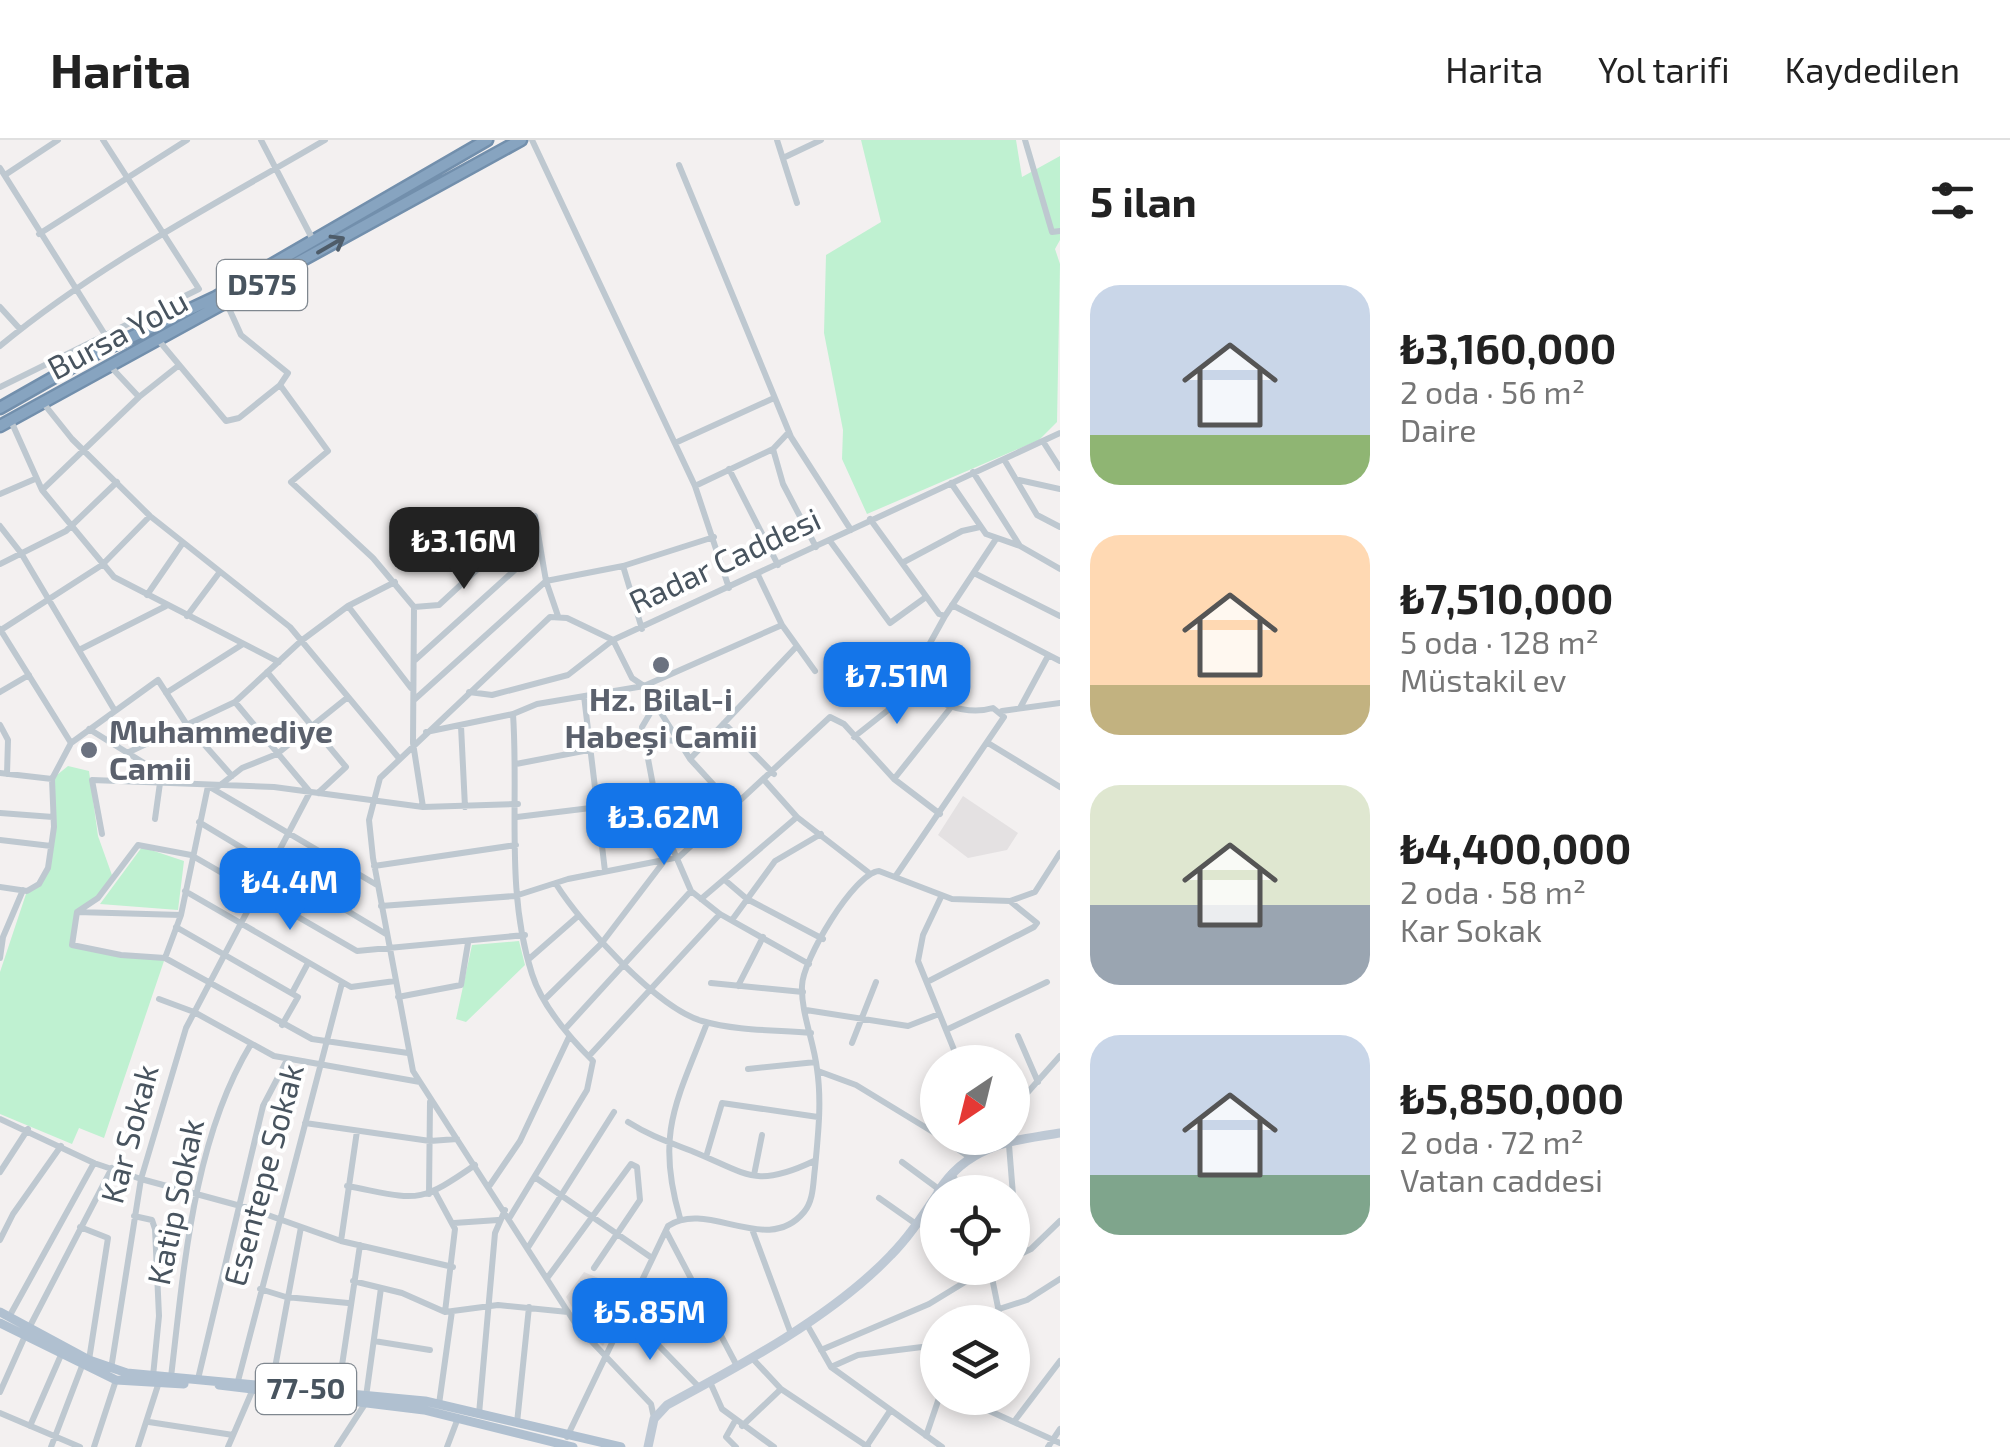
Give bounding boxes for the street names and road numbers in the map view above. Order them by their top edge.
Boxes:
road number: D575 [217,260,307,310]
street label: Bursa Yolu [41,281,194,386]
street label: Radar Caddesi [623,498,826,620]
street label: Esentepe Sokak [214,1059,310,1290]
street label: Kar Sokak [91,1060,165,1207]
street label: Katip Sokak [138,1115,210,1288]
road number: 77-50 [256,1364,356,1414]

